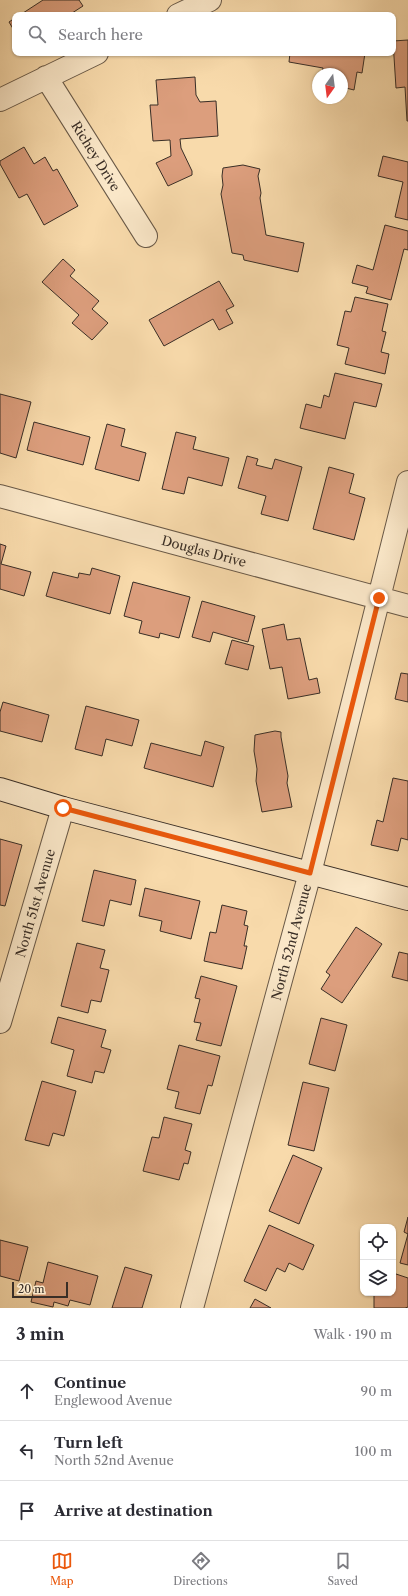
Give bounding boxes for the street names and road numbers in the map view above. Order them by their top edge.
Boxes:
street label: Richey Drive [68,118,124,194]
street label: Douglas Drive [160,532,248,570]
street label: North 51st Avenue [12,847,58,959]
street label: North 52nd Avenue [268,882,314,1002]

